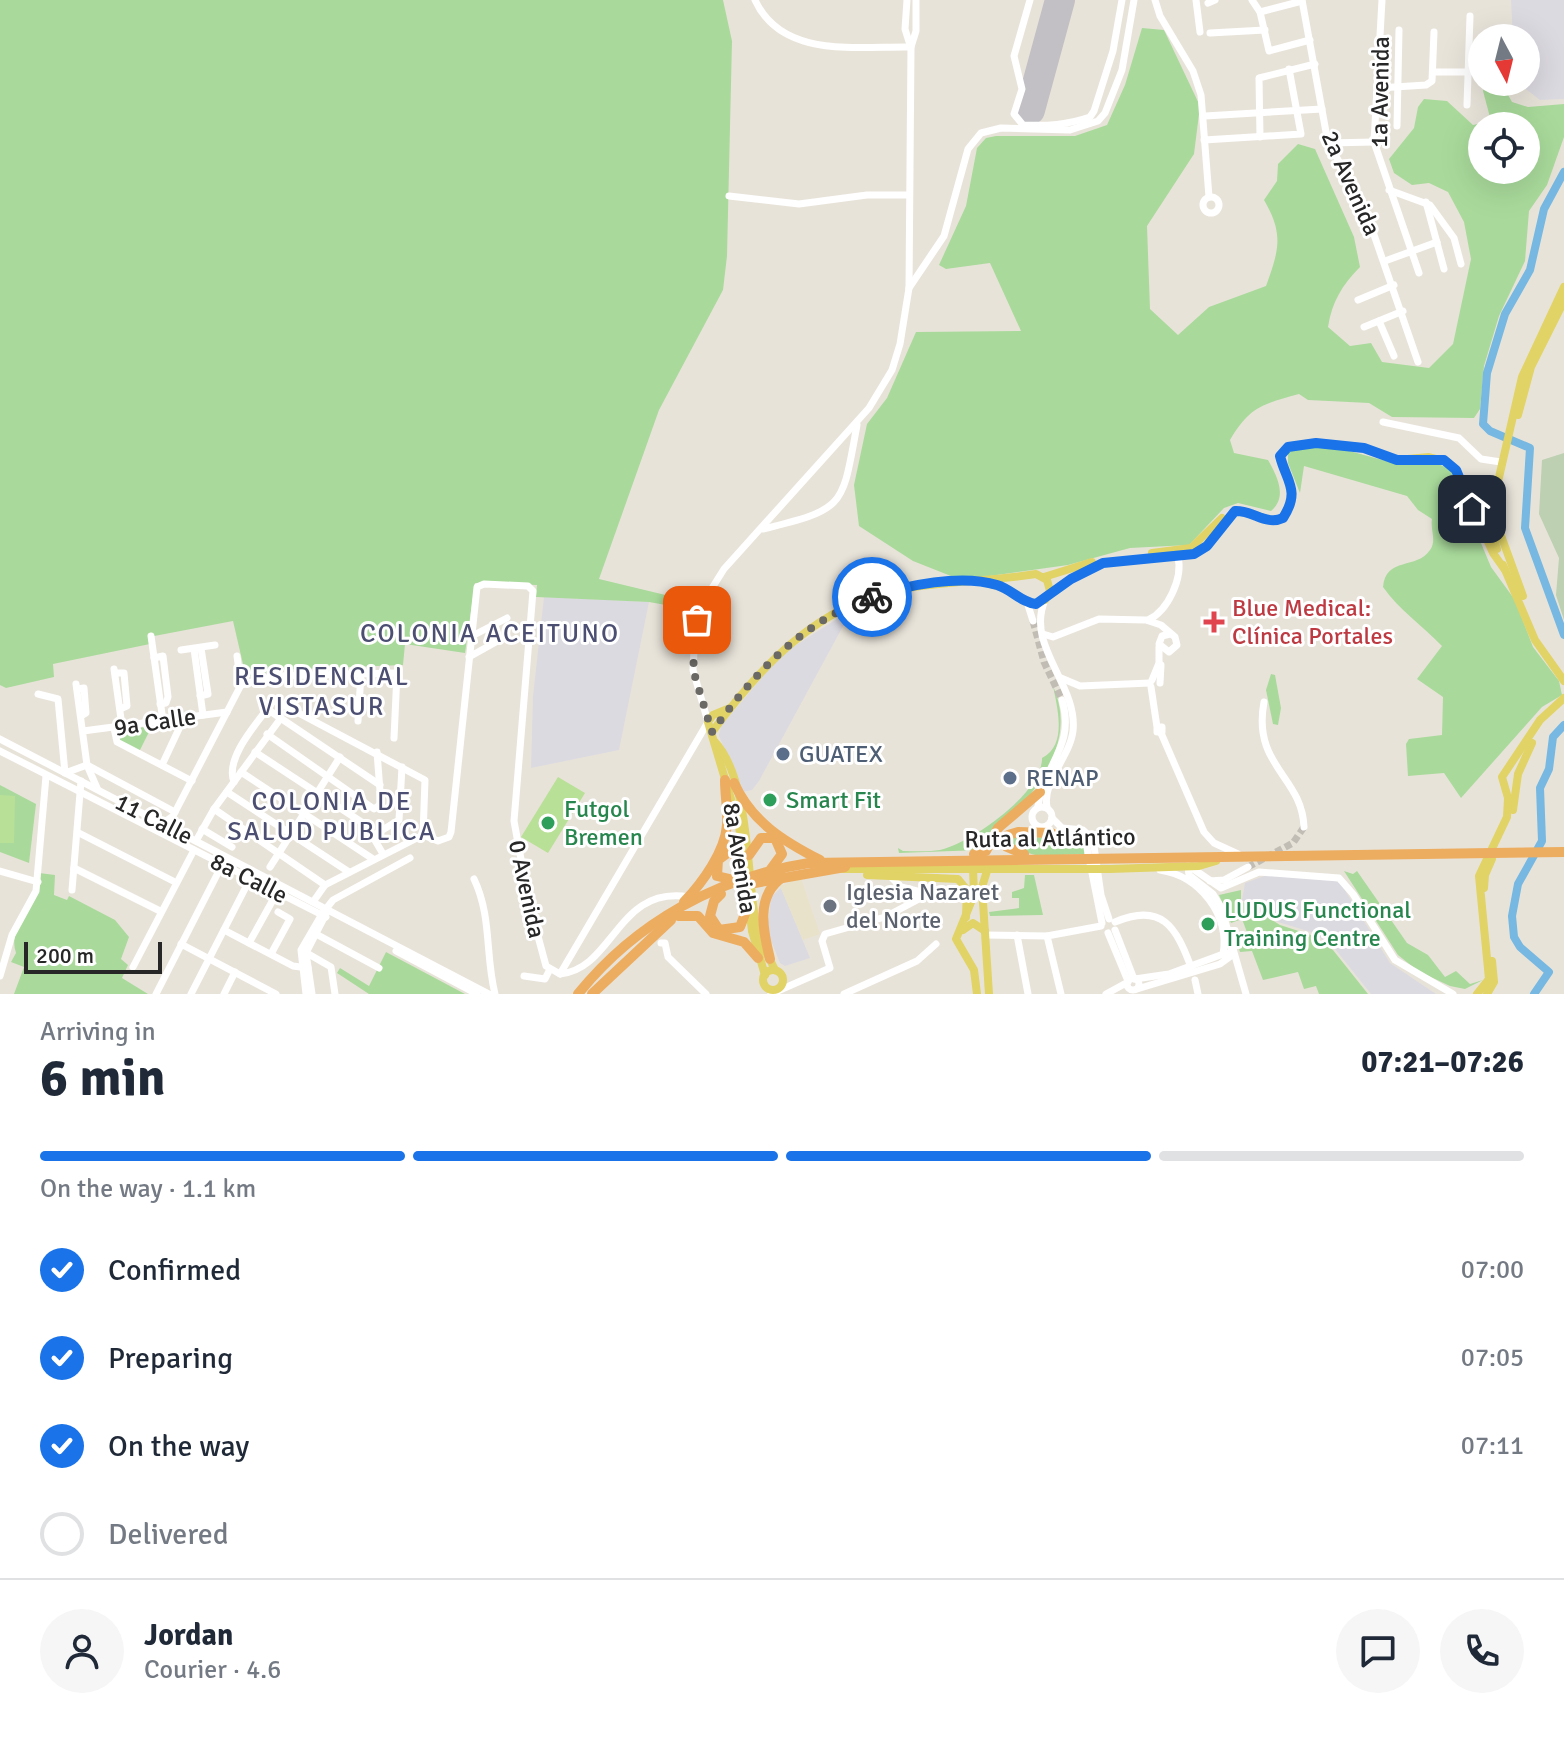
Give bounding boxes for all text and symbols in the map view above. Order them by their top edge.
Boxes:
north arrow [1468,24,1540,96]
map controls [1468,24,1540,184]
street label: 1a Avenida [1364,36,1396,148]
button: locate [1468,112,1540,184]
street label: 2a Avenida [1315,126,1387,240]
pin [1438,475,1506,543]
icon: home [1450,487,1494,531]
courier [832,557,912,637]
icon: bike [850,575,894,619]
pin [663,586,731,654]
place label: Blue Medical: Clínica Portales [1232,593,1393,651]
icon: bag [675,598,719,642]
marker: Blue Medical: Clínica Portales [1203,611,1225,633]
district label: COLONIA ACEITUNO [360,618,620,650]
district label: RESIDENCIAL VISTASUR [234,661,410,723]
street label: 9a Calle [112,701,198,743]
place label: GUATEX [799,739,883,769]
marker: GUATEX [774,745,792,763]
place label: RENAP [1026,763,1099,793]
marker: RENAP [1001,769,1019,787]
place label: Smart Fit [786,785,881,815]
district label: COLONIA DE SALUD PUBLICA [227,786,437,848]
street label: 11 Calle [110,787,198,851]
marker: Smart Fit [761,791,779,809]
place label: Futgol Bremen [564,794,643,852]
street label: 8a Avenida [716,800,764,916]
marker: Futgol Bremen [539,814,557,832]
street label: Ruta al Atlántico [964,822,1136,854]
street label: 0 Avenida [502,837,552,941]
street label: 8a Calle [205,846,293,910]
place label: Iglesia Nazaret del Norte [846,877,999,935]
place label: LUDUS Functional Training Centre [1224,895,1411,953]
marker: Iglesia Nazaret del Norte [821,897,839,915]
marker: LUDUS Functional Training Centre [1199,915,1217,933]
scale bar [24,938,162,974]
text: 200 m [36,942,94,969]
text: Arriving in [40,1016,156,1048]
text: 07:21–07:26 [1361,1044,1524,1081]
text: 6 min [40,1046,166,1110]
text: On the way · 1.1 km [40,1173,256,1205]
icon: check [40,1248,84,1292]
text: Confirmed [108,1252,241,1289]
text: 07:00 [1461,1254,1524,1286]
icon: check [40,1336,84,1380]
text: Preparing [108,1340,233,1377]
text: 07:05 [1461,1342,1524,1374]
icon: check [40,1424,84,1468]
text: On the way [108,1428,249,1465]
text: 07:11 [1461,1430,1524,1462]
text: Delivered [108,1516,229,1553]
button: person [40,1609,124,1693]
button: chat [1336,1609,1420,1693]
button: phone [1440,1609,1524,1693]
text: Jordan [144,1617,233,1654]
text: Courier · 4.6 [144,1654,281,1686]

